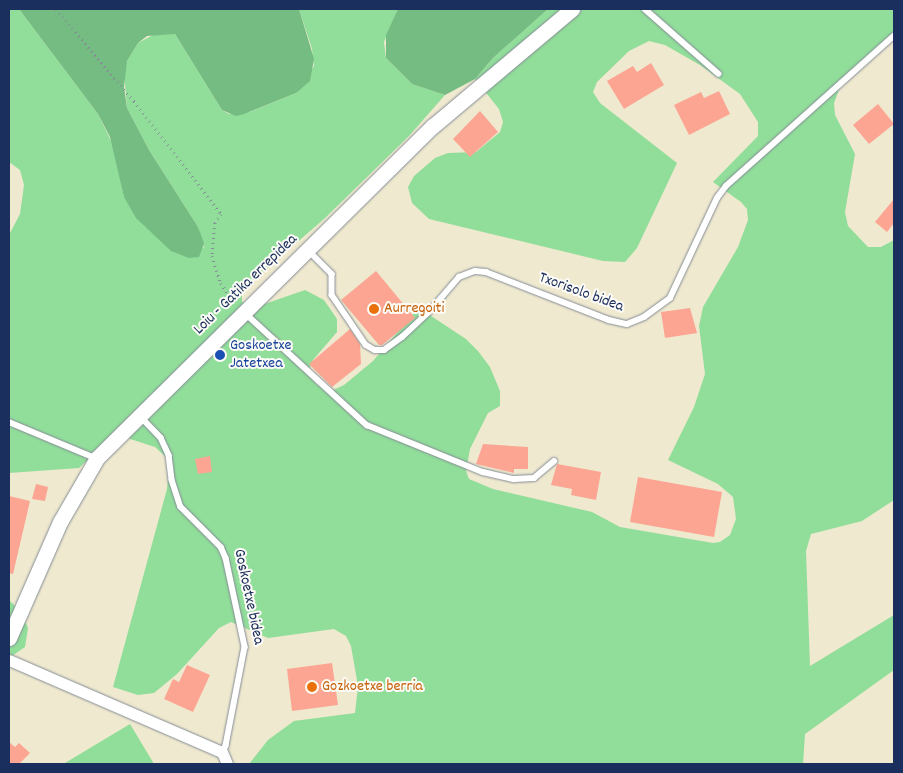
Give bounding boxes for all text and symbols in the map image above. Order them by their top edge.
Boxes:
street label: Loiu - Gatika errepidea [190,231,302,339]
street label: Txorisolo bidea [536,269,626,317]
place label: Aurregoiti [384,299,444,319]
marker: Aurregoiti [368,303,380,315]
place label: Goskoetxe Jatetxea [230,336,292,374]
marker: Goskoetxe Jatetxea [214,349,226,361]
street label: Goskoetxe bidea [229,548,267,646]
place label: Gozkoetxe berria [322,677,423,697]
marker: Gozkoetxe berria [306,681,318,693]

